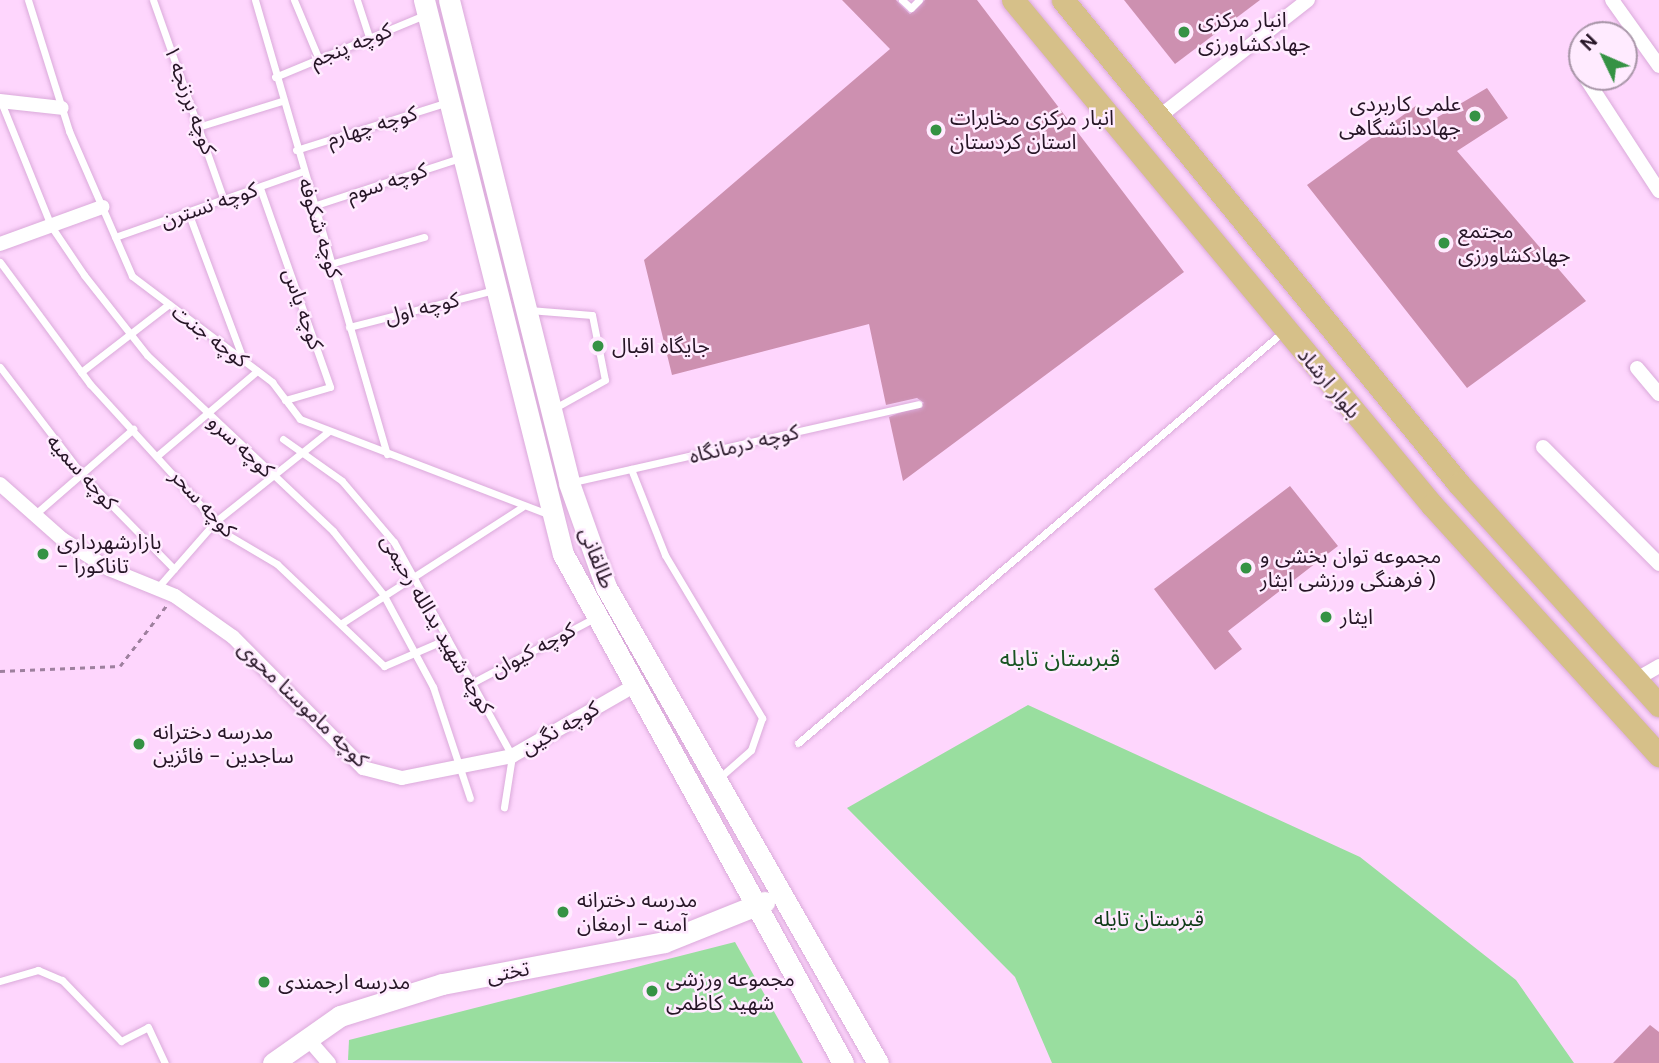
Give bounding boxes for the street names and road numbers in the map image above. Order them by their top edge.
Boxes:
street label: کوچه پنجم [307,17,395,73]
street label: کوچه برزنجه ۱ [159,42,221,158]
street label: کوچه چهارم [324,100,420,152]
street label: کوچه سوم [344,157,430,207]
street label: کوچه شکوفه [293,175,347,281]
street label: کوچه نسترن [157,177,261,233]
street label: کوچه یاس [277,265,329,353]
street label: کوچه اول [382,287,462,329]
street label: کوچه جنت [167,299,253,373]
street label: بلوار ارشاد [1292,342,1366,424]
street label: کوچه سرو [203,409,279,483]
street label: کوچه درمانگاه [687,419,801,469]
street label: کوچه سمیه [41,429,123,515]
street label: کوچه سحر [165,463,241,543]
street label: طالقانی [574,524,620,592]
street label: کوچه شهید یدالله رحیمی [375,530,499,718]
street label: کوچه کیوان [486,617,580,683]
street label: کوچه ماموستا محوی [233,636,373,772]
street label: کوچه نگین [516,696,604,760]
street label: تختی [485,956,531,988]

